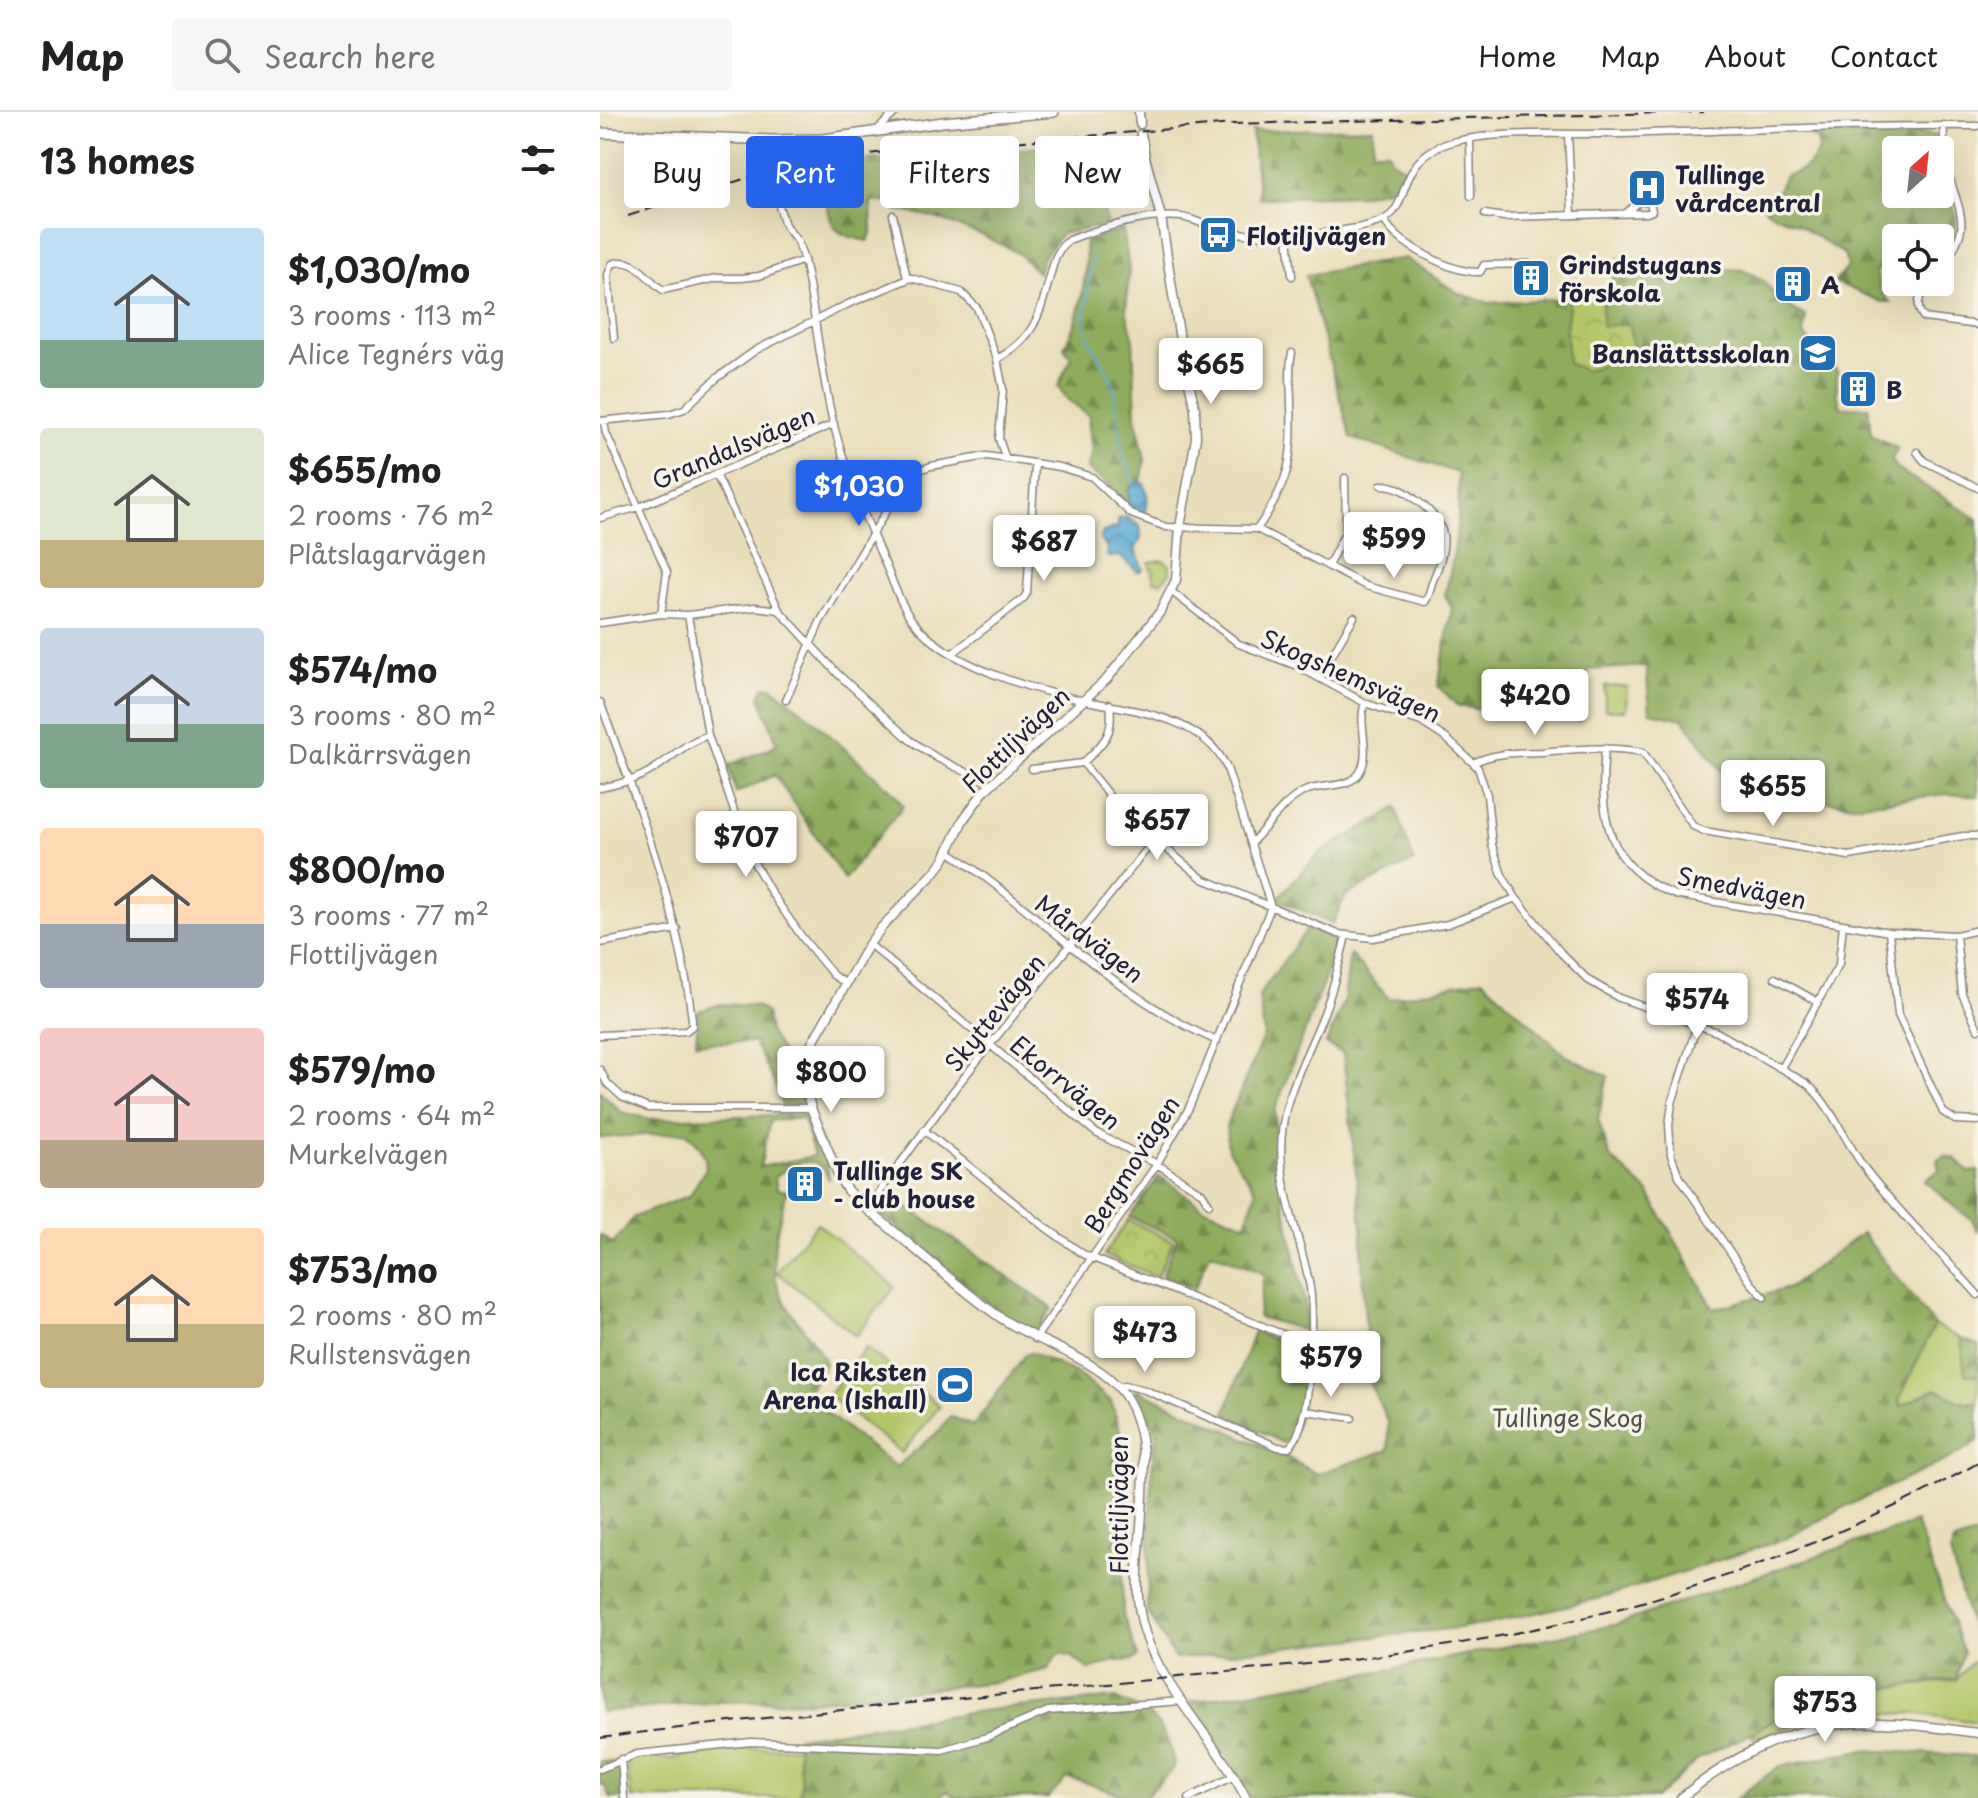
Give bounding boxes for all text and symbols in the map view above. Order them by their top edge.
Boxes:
search box [172,19,732,91]
text: Map [40,27,124,84]
icon: search [200,33,244,77]
text: Search here [264,33,436,78]
text: Home [1478,34,1556,77]
text: Map [1600,34,1660,77]
text: About [1704,34,1786,77]
text: Contact [1830,34,1938,77]
text: 13 homes [40,134,195,186]
chip: Buy [624,136,730,208]
chip: Rent [746,136,864,208]
chip: Filters [880,136,1019,208]
chip: New [1035,136,1149,208]
north arrow [1882,136,1954,208]
map controls [1882,136,1954,296]
icon: filters [516,138,560,182]
place label: Tullinge vårdcentral [1675,156,1820,220]
hospital icon: Tullinge vårdcentral [1626,167,1668,209]
bus stop icon: Flotiljvägen [1197,214,1239,256]
place label: Flotiljvägen [1246,217,1386,253]
button: locate [1882,224,1954,296]
text: $1,030/mo [288,243,470,295]
place label: Grindstugans förskola [1559,246,1722,310]
building icon: Grindstugans förskola [1510,257,1552,299]
icon: home [104,260,200,356]
building icon: A [1772,263,1814,305]
place label: A [1821,266,1840,302]
text: 3 rooms · 113 m² [288,295,496,334]
school or university icon: Banslättsskolan [1797,332,1839,374]
text: Alice Tegnérs väg [288,334,505,373]
place label: Banslättsskolan [1591,335,1790,371]
pin: $665 [1164,338,1258,406]
text: $665 [1177,344,1245,383]
building icon: B [1837,368,1879,410]
place label: B [1886,371,1902,407]
street label: Grandalsvägen [646,396,820,498]
text: $655/mo [288,443,441,495]
icon: home [104,460,200,556]
pin: $1,030 [794,460,924,528]
text: $1,030 [814,466,904,505]
text: 2 rooms · 76 m² [288,495,494,534]
pin: $599 [1347,512,1441,580]
pin: $687 [997,515,1091,583]
text: $599 [1362,518,1426,557]
text: $687 [1011,521,1077,560]
text: Plåtslagarvägen [288,534,487,573]
street label: Skogshemsvägen [1255,619,1447,731]
text: $574/mo [288,643,437,695]
icon: home [104,660,200,756]
pin: $420 [1488,669,1582,737]
text: $420 [1499,675,1571,714]
street label: Flottiljvägen [953,678,1077,800]
text: 3 rooms · 80 m² [288,695,496,734]
text: Dalkärrsvägen [288,734,472,773]
pin: $655 [1726,760,1820,828]
text: $655 [1739,766,1807,805]
pin: $657 [1110,794,1204,862]
text: $657 [1124,800,1190,839]
pin: $707 [699,811,793,879]
text: $707 [714,817,778,856]
text: $800/mo [288,843,445,895]
street label: Smedvägen [1675,857,1809,917]
icon: home [104,860,200,956]
street label: Mårdvägen [1028,885,1152,991]
text: 3 rooms · 77 m² [288,895,489,934]
text: Flottiljvägen [288,934,438,973]
street label: Skyttevägen [935,945,1053,1079]
pin: $574 [1650,973,1744,1041]
text: $574 [1665,979,1729,1018]
street label: Ekorrvägen [1003,1026,1129,1138]
text: $579/mo [288,1043,435,1095]
pin: $800 [784,1046,878,1114]
text: $800 [795,1052,867,1091]
icon: home [104,1060,200,1156]
street label: Bergmovägen [1074,1088,1188,1240]
text: 2 rooms · 64 m² [288,1095,496,1134]
text: Murkelvägen [288,1134,448,1173]
place label: Tullinge SK - club house [833,1152,975,1216]
building icon: Tullinge SK - club house [784,1163,826,1205]
text: $753/mo [288,1243,437,1295]
icon: home [104,1260,200,1356]
text: 2 rooms · 80 m² [288,1295,497,1334]
pin: $473 [1098,1306,1192,1374]
text: $473 [1112,1312,1178,1351]
pin: $579 [1284,1331,1378,1399]
text: Rullstensvägen [288,1334,471,1373]
text: $579 [1299,1337,1363,1376]
place label: Ica Riksten Arena (Ishall) [762,1353,927,1417]
sports icon: Ica Riksten Arena (Ishall) [934,1364,976,1406]
park label: Tullinge Skog [1492,1399,1644,1435]
street label: Flottiljvägen [1100,1436,1136,1574]
pin: $753 [1778,1676,1872,1744]
text: $753 [1793,1682,1857,1721]

